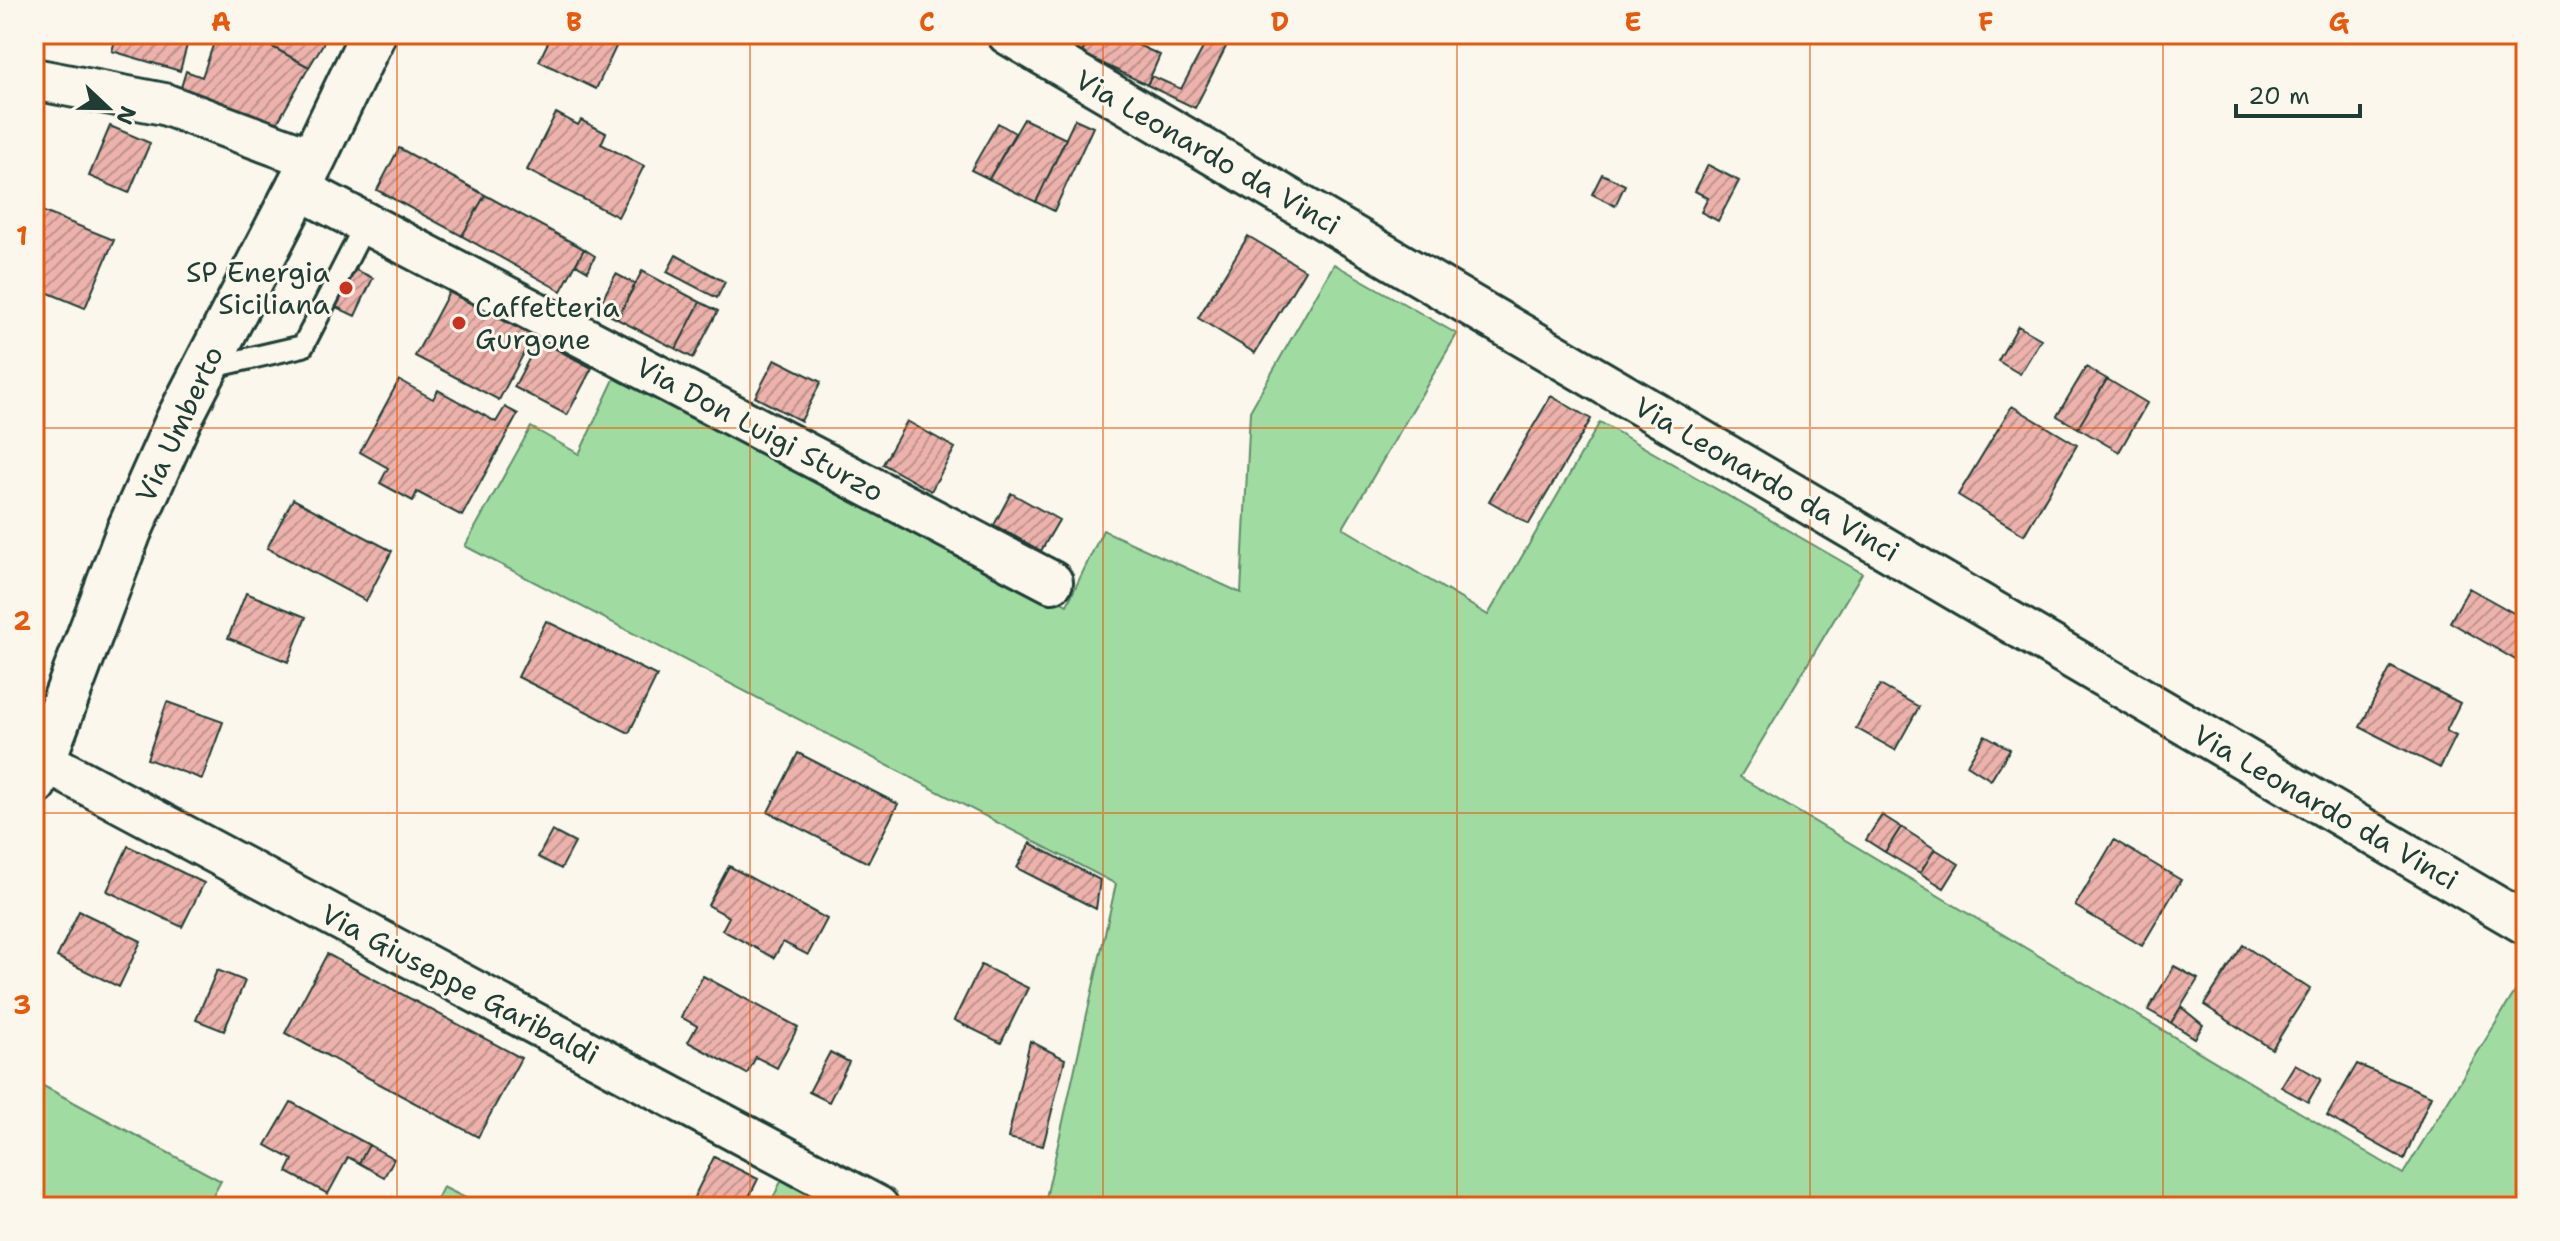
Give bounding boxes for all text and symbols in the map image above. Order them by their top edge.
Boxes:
text: A [211,4,231,39]
text: B [566,4,582,39]
text: C [919,4,935,39]
text: D [1271,4,1289,39]
text: E [1624,4,1642,39]
text: F [1978,4,1994,39]
text: G [2329,4,2350,39]
street label: Via Leonardo da Vinci [1069,61,1347,243]
north arrow [68,68,148,148]
scale bar [2236,68,2360,118]
text: 20 m [2248,80,2310,112]
text: N [109,102,143,129]
text: 1 [16,218,28,253]
place label: SP Energia Siciliana [186,253,330,323]
marker: SP Energia Siciliana [337,279,355,297]
place label: Caffetteria Gurgone [475,288,620,358]
marker: Caffetteria Gurgone [450,314,468,332]
street label: Via Umberto [126,340,232,508]
street label: Via Don Luigi Sturzo [629,348,891,510]
street label: Via Leonardo da Vinci [1628,388,1906,570]
text: 2 [13,603,31,638]
street label: Via Leonardo da Vinci [2187,716,2465,898]
street label: Via Giuseppe Garibaldi [314,895,606,1073]
text: 3 [13,987,31,1022]

